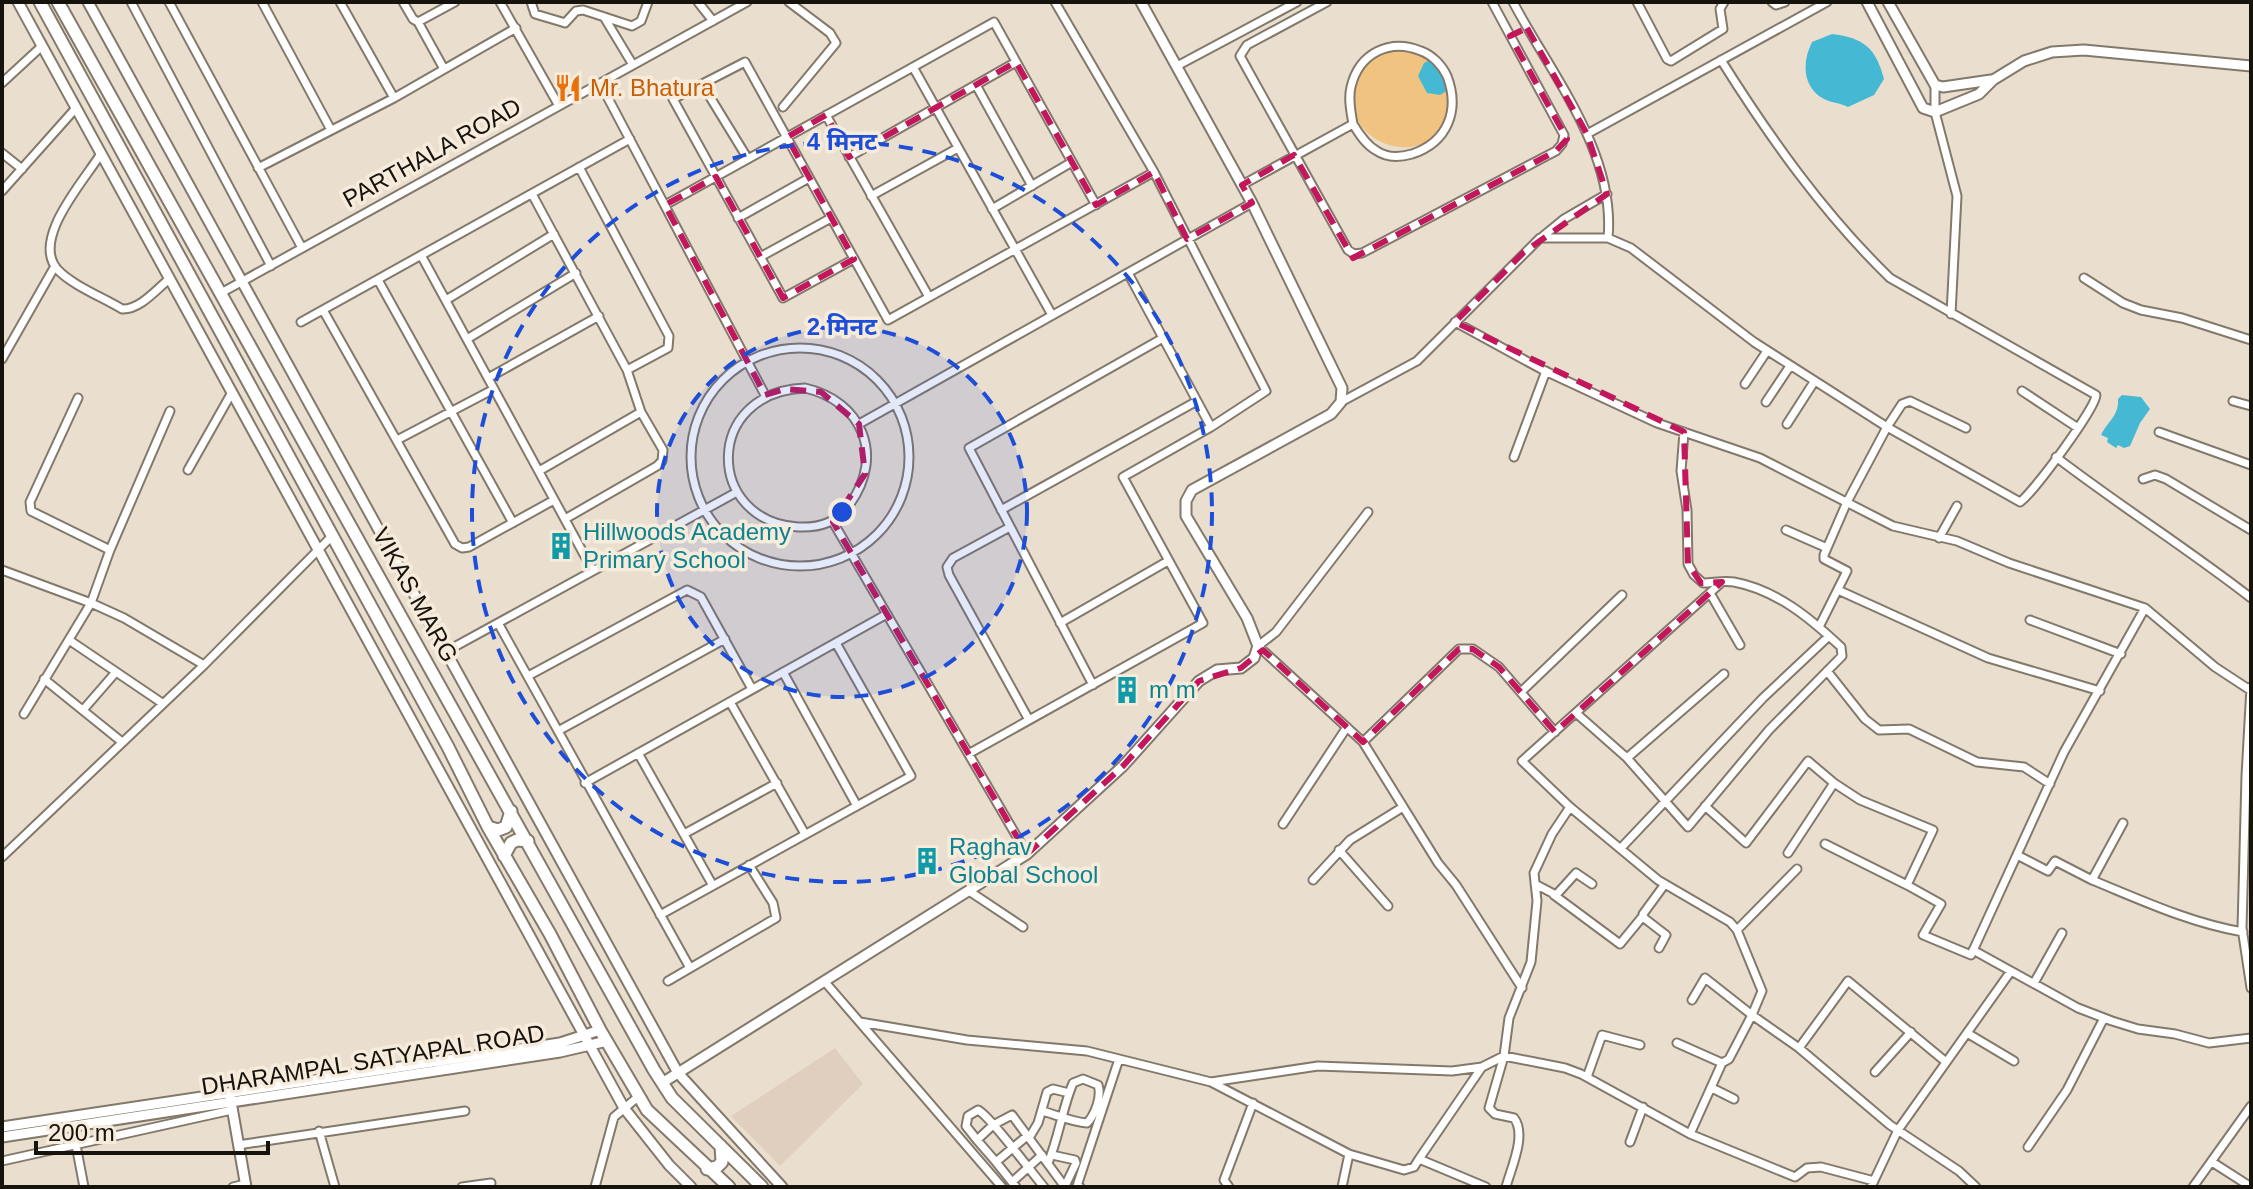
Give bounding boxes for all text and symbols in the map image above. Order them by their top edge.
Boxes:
restaurant icon: Mr. Bhatura [553,73,583,103]
place label: Mr. Bhatura [590,74,715,101]
street label: PARTHALA ROAD [338,92,525,213]
text: 4 मिनट [807,128,878,155]
text: 2 मिनट [807,313,878,340]
centre of rings [828,498,856,526]
place label: Hillwoods Academy Primary School [583,518,791,573]
street label: VIKAS MARG [367,523,463,667]
building icon: Hillwoods Academy Primary School [546,531,576,561]
building icon: m m [1112,675,1142,705]
place label: m m [1149,676,1196,703]
place label: Raghav Global School [949,833,1098,888]
building icon: Raghav Global School [912,846,942,876]
street label: DHARAMPAL SATYAPAL ROAD [199,1019,546,1100]
scale bar [36,1105,268,1155]
text: 200 m [48,1119,115,1146]

